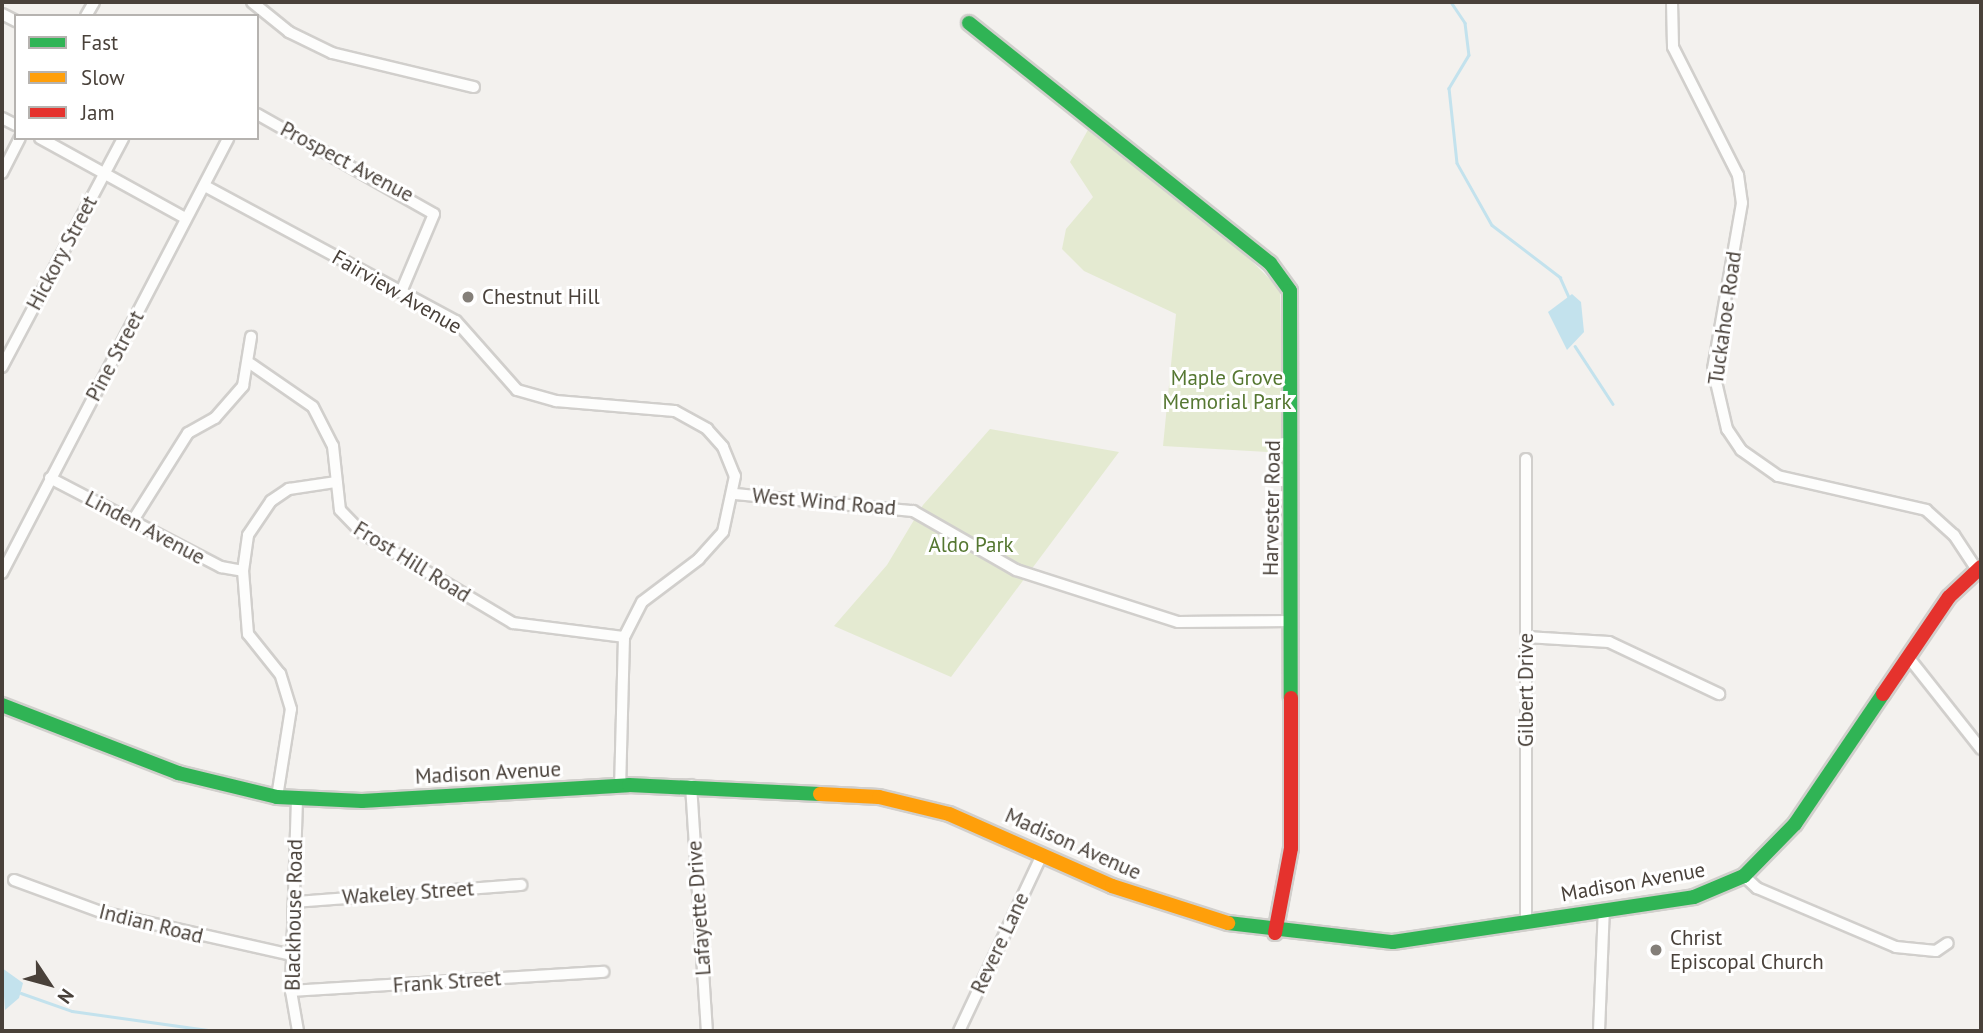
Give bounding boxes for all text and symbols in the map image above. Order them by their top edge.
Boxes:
legend [14,14,259,140]
text: Fast [81,29,118,56]
text: Slow [81,64,125,91]
text: Jam [81,99,115,126]
street label: Prospect Avenue [276,116,418,208]
street label: Hickory Street [21,191,103,315]
street label: Fairview Avenue [327,244,467,340]
street label: Tuckahoe Road [1703,250,1747,386]
place label: Chestnut Hill [482,284,600,310]
marker: Chestnut Hill [460,289,476,305]
street label: Pine Street [81,306,149,406]
park label: Maple Grove Memorial Park [1162,365,1292,415]
street label: Harvester Road [1258,440,1286,576]
street label: West Wind Road [751,483,897,521]
street label: Linden Avenue [81,486,209,570]
street label: Frost Hill Road [349,516,475,608]
park label: Aldo Park [928,532,1014,558]
street label: Gilbert Drive [1513,633,1539,747]
street label: Madison Avenue [414,757,562,789]
street label: Madison Avenue [1001,803,1145,885]
street label: Blackhouse Road [280,839,308,991]
street label: Lafayette Drive [682,840,716,976]
street label: Madison Avenue [1559,857,1707,907]
street label: Wakeley Street [341,876,475,910]
street label: Revere Lane [966,888,1034,998]
street label: Indian Road [96,899,206,949]
place label: Christ Episcopal Church [1670,925,1824,975]
marker: Christ Episcopal Church [1648,942,1664,958]
north arrow [14,949,84,1019]
street label: Frank Street [392,966,502,998]
text: N [53,984,79,1008]

